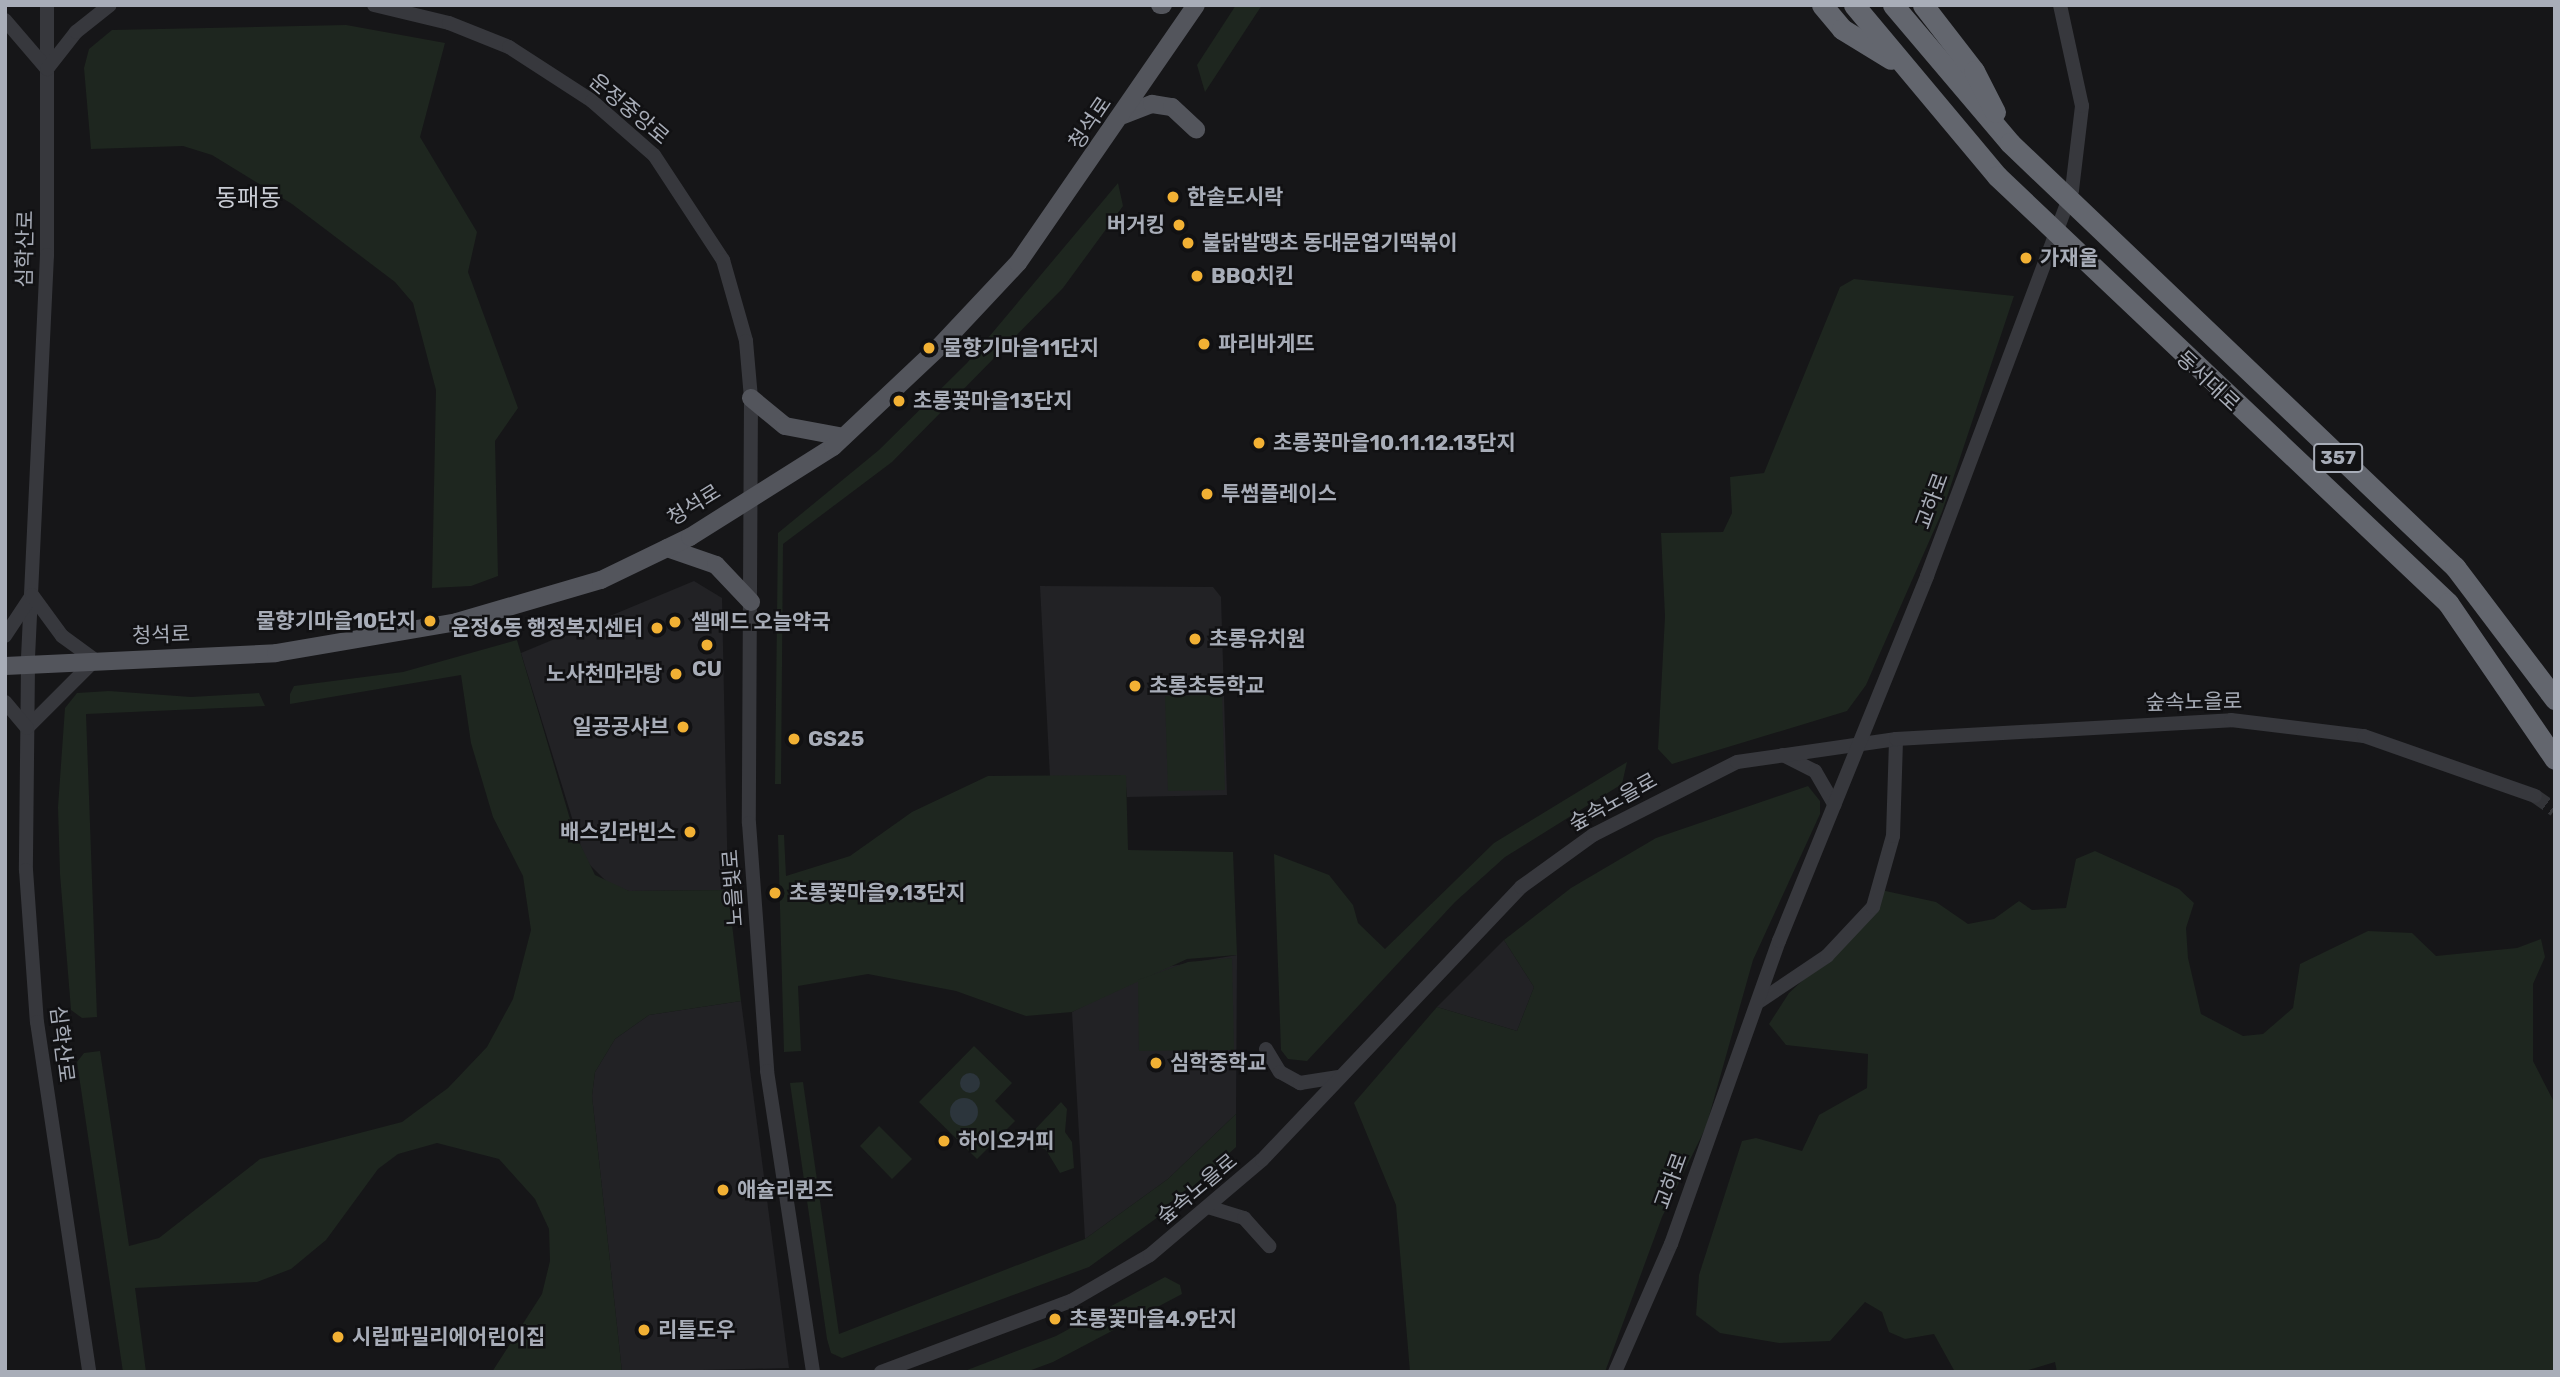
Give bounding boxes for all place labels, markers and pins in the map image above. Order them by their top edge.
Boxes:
place label: 한솥도시락 [1187,184,1284,210]
marker: 한솥도시락 [1165,189,1181,205]
place label: 버거킹 [1107,212,1165,238]
marker: 버거킹 [1171,217,1187,233]
place label: 불닭발땡초 동대문엽기떡볶이 [1202,230,1458,256]
marker: 불닭발땡초 동대문엽기떡볶이 [1180,235,1196,251]
place label: 가재울 [2040,245,2098,271]
marker: 가재울 [2018,250,2034,266]
place label: BBQ치킨 [1211,263,1294,289]
marker: BBQ치킨 [1189,268,1205,284]
place label: 파리바게뜨 [1218,331,1315,357]
place label: 물향기마을11단지 [943,335,1099,361]
marker: 파리바게뜨 [1196,336,1212,352]
marker: 물향기마을11단지 [921,340,937,356]
place label: 초롱꽃마을13단지 [913,388,1073,414]
marker: 초롱꽃마을13단지 [891,393,907,409]
place label: 초롱꽃마을10.11.12.13단지 [1273,430,1516,456]
marker: 초롱꽃마을10.11.12.13단지 [1251,435,1267,451]
place label: 투썸플레이스 [1221,481,1337,507]
marker: 투썸플레이스 [1199,486,1215,502]
place label: 물향기마을10단지 [256,608,416,634]
place label: 셀메드 오늘약국 [691,609,831,635]
marker: 셀메드 오늘약국 [665,612,685,632]
marker: 물향기마을10단지 [422,613,438,629]
place label: 운정6동 행정복지센터 [451,615,643,641]
marker: 운정6동 행정복지센터 [649,620,665,636]
place label: 초롱유치원 [1209,626,1306,652]
marker: 초롱유치원 [1187,631,1203,647]
marker: CU [699,637,715,653]
place label: CU [692,656,722,682]
place label: 노사천마라탕 [546,661,662,687]
marker: 노사천마라탕 [668,666,684,682]
place label: 초롱초등학교 [1149,673,1265,699]
marker: 초롱초등학교 [1127,678,1143,694]
place label: 일공공샤브 [572,714,669,740]
marker: 일공공샤브 [675,719,691,735]
place label: GS25 [808,726,864,752]
marker: GS25 [786,731,802,747]
place label: 배스킨라빈스 [560,819,676,845]
marker: 배스킨라빈스 [682,824,698,840]
place label: 초롱꽃마을9.13단지 [789,880,966,906]
marker: 초롱꽃마을9.13단지 [767,885,783,901]
place label: 심학중학교 [1170,1050,1267,1076]
marker: 심학중학교 [1148,1055,1164,1071]
place label: 하이오커피 [958,1128,1055,1154]
marker: 하이오커피 [936,1133,952,1149]
place label: 애슐리퀸즈 [737,1177,834,1203]
marker: 애슐리퀸즈 [715,1182,731,1198]
place label: 초롱꽃마을4.9단지 [1069,1306,1237,1332]
marker: 초롱꽃마을4.9단지 [1047,1311,1063,1327]
place label: 리틀도우 [658,1317,735,1343]
marker: 리틀도우 [636,1322,652,1338]
place label: 시립파밀리에어린이집 [352,1324,545,1350]
marker: 시립파밀리에어린이집 [330,1329,346,1345]

